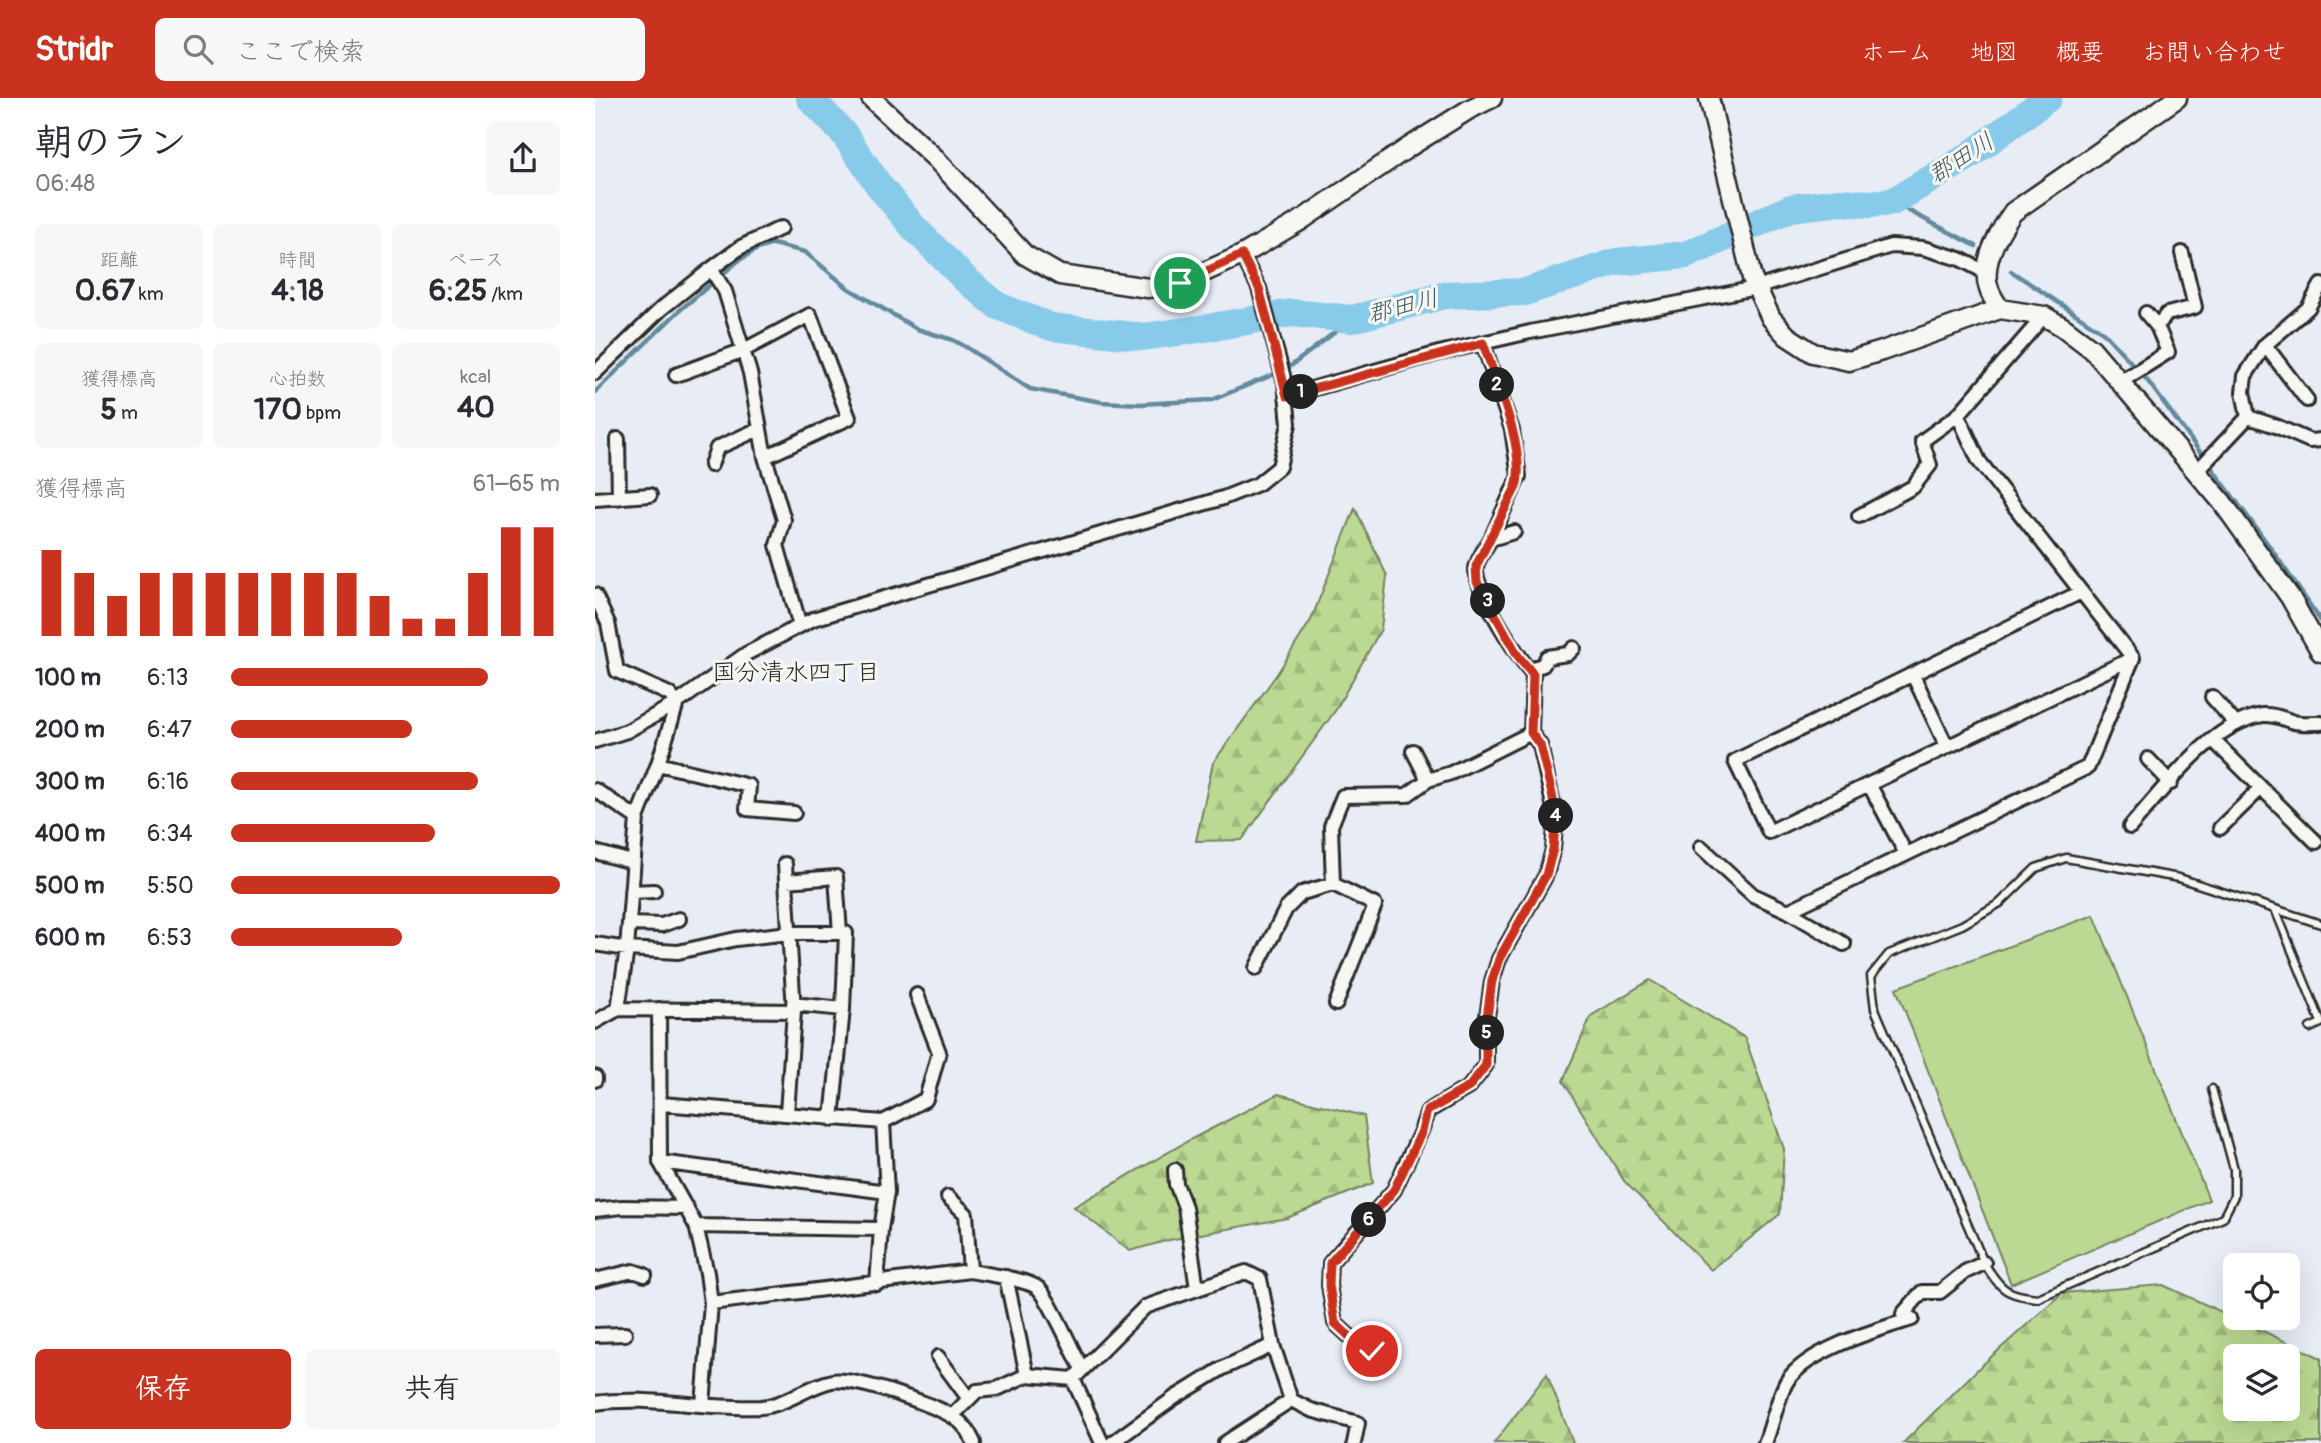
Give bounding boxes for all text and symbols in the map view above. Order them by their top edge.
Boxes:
search box [155,18,645,81]
text: Stridr [35,29,113,70]
icon: search [179,30,217,68]
text: ここで検索 [235,36,365,68]
text: ホーム [1861,38,1932,67]
text: 地図 [1970,38,2018,67]
text: 概要 [2056,38,2104,67]
text: お問い合わせ [2142,38,2286,67]
text: 朝のラン [35,119,187,167]
button: share [486,121,560,195]
water label: 郡田川 [1923,127,1999,190]
text: 06:48 [35,169,95,198]
text: 距離 [100,248,138,272]
text: 時間 [278,248,317,272]
text: ペース [448,248,504,272]
pin [1150,253,1210,313]
icon: arrive [1161,264,1199,302]
text: 0.67 [75,272,135,309]
text: 4:18 [271,272,324,309]
text: 6:25 [429,272,487,309]
text: km [135,282,164,306]
text: /km [487,282,523,306]
water label: 郡田川 [1365,284,1442,329]
text: kcal [460,365,491,389]
text: 獲得標高 [81,367,157,391]
text: 心拍数 [269,367,326,391]
pin: 2 [1479,368,1515,402]
text: 2 [1491,372,1502,396]
pin: 1 [1283,374,1319,410]
text: 1 [1297,379,1304,403]
text: 40 [457,389,495,426]
text: 5 [101,391,117,428]
text: 170 [254,391,302,428]
text: m [117,401,138,425]
text: bpm [302,401,341,425]
text: 61–65 m [473,469,560,498]
text: 獲得標高 [35,474,127,503]
pin: 3 [1471,584,1505,618]
text: 3 [1482,588,1493,612]
district label: 国分清水四丁目 [712,658,880,687]
text: 100 m [35,663,101,692]
text: 6:13 [147,663,188,692]
text: 200 m [35,715,105,744]
text: 6:47 [147,715,192,744]
text: 300 m [35,767,105,796]
text: 6:16 [147,767,189,796]
pin: 4 [1539,798,1573,834]
text: 4 [1550,803,1561,827]
text: 400 m [35,819,105,848]
text: 6:34 [147,819,193,848]
text: 500 m [35,871,104,900]
text: 5:50 [147,871,194,900]
text: 600 m [35,923,105,952]
text: 6:53 [147,923,192,952]
pin: 5 [1469,1016,1505,1051]
text: 5 [1481,1020,1492,1044]
pin: 6 [1351,1202,1387,1238]
text: 6 [1363,1207,1374,1231]
map controls [2223,1253,2300,1421]
button: locate [2223,1253,2300,1330]
pin [1342,1321,1402,1381]
icon: check [1353,1332,1391,1370]
button: layers [2223,1344,2300,1421]
button: 保存 [35,1349,291,1429]
button: 共有 [305,1349,560,1429]

